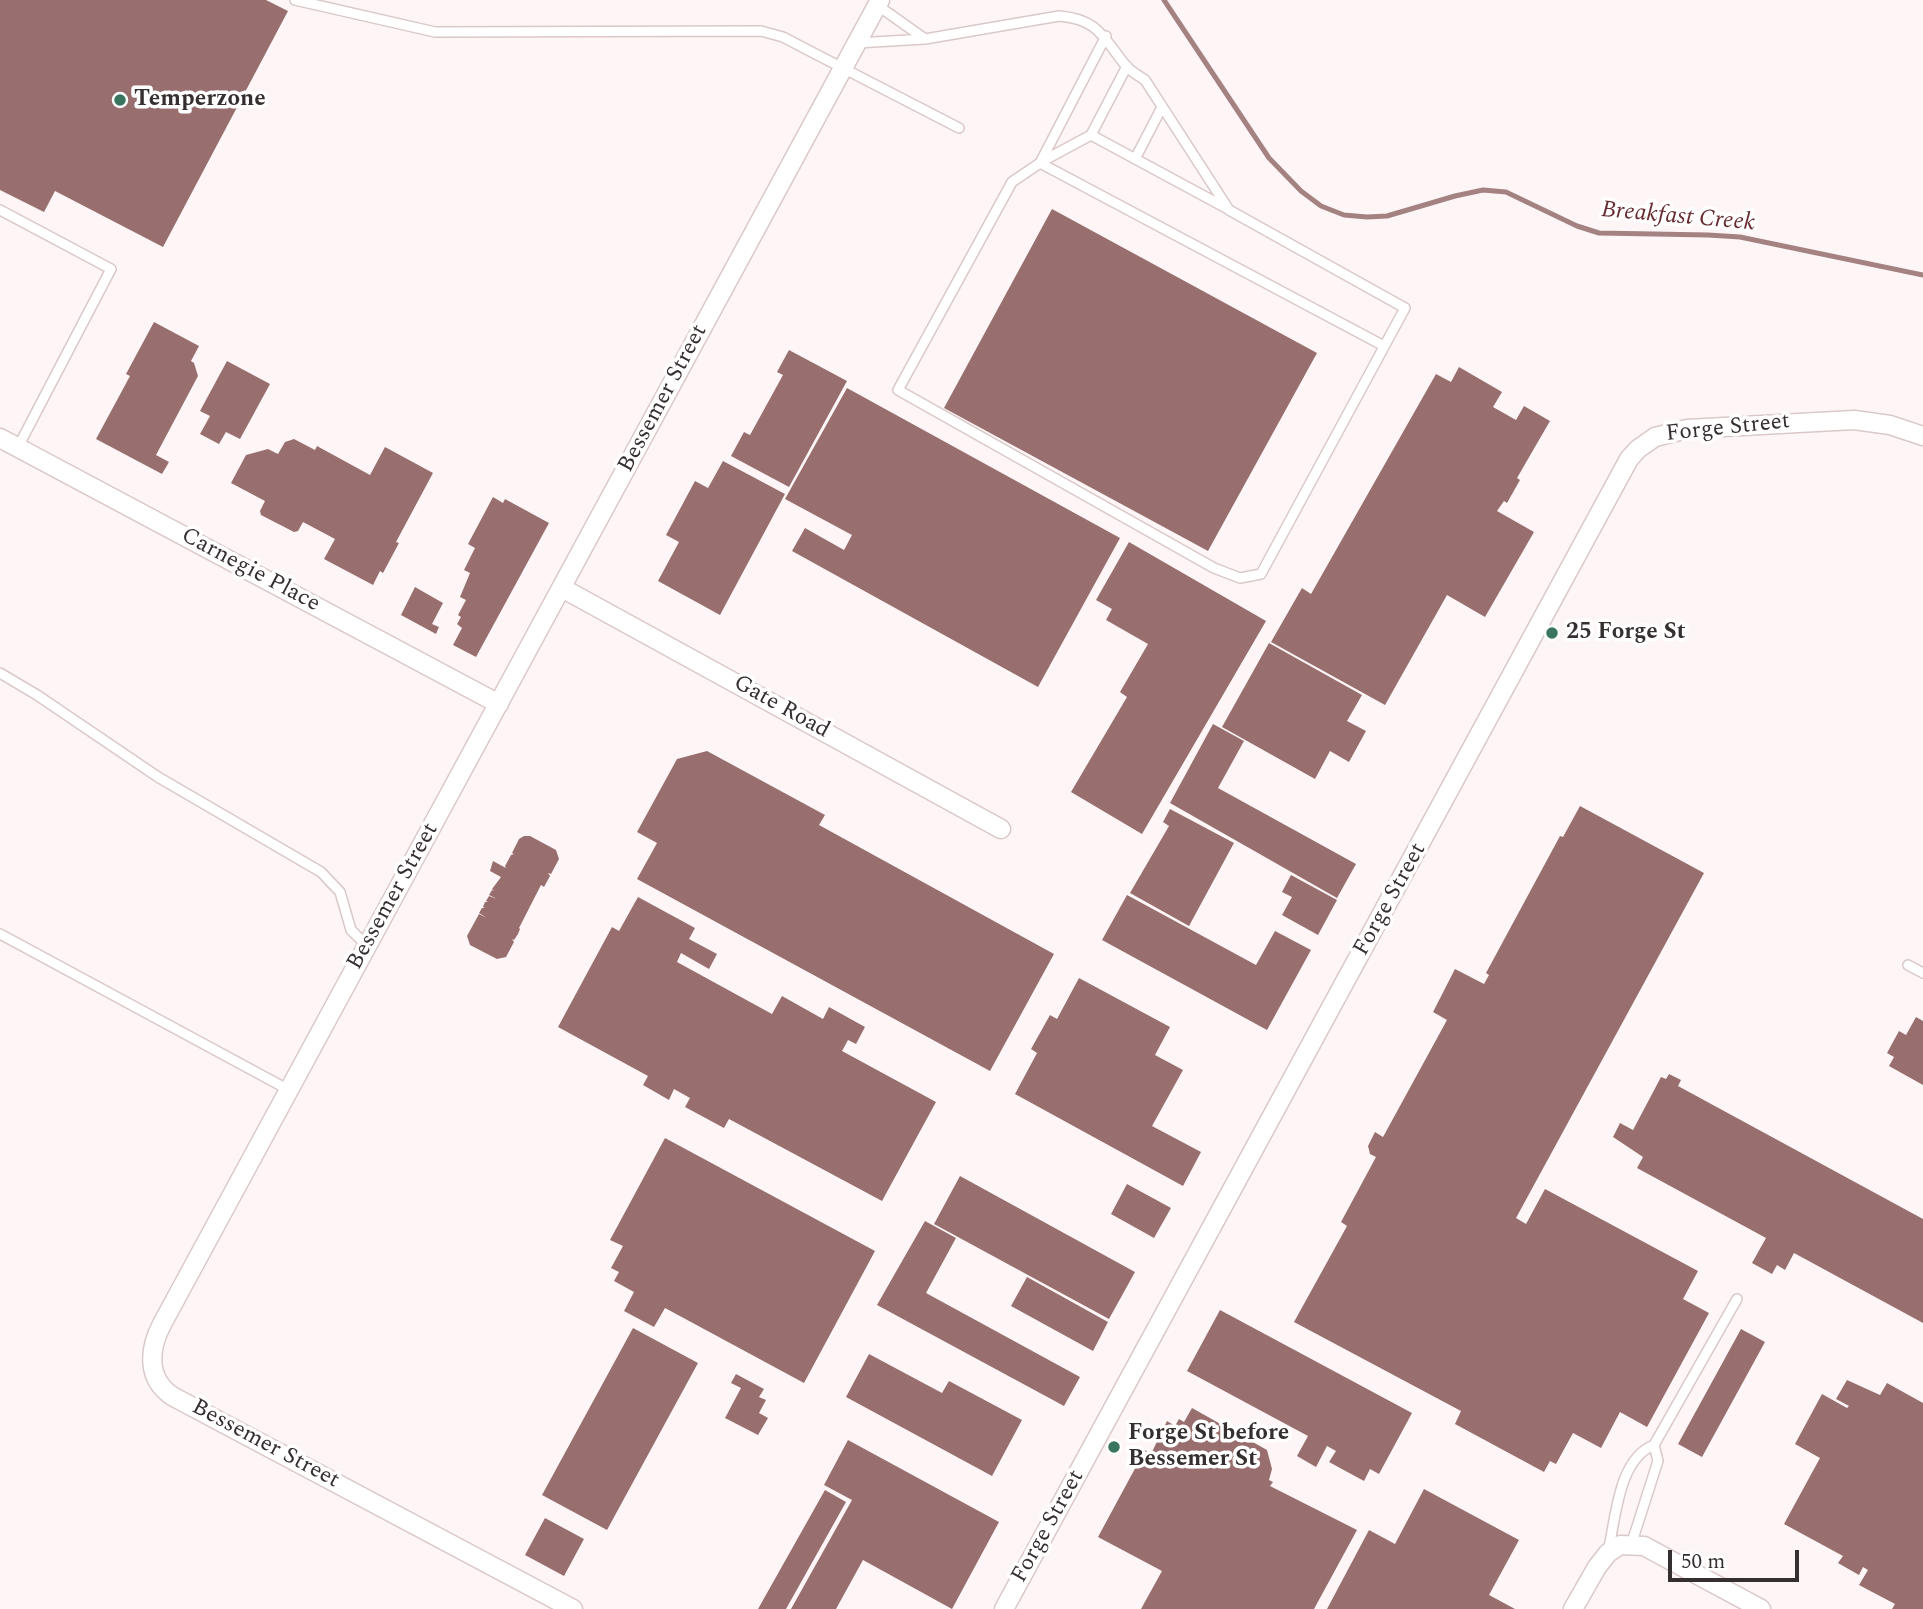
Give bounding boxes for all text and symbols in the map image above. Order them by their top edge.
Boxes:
place label: Temperzone [134,86,266,114]
marker: Temperzone [112,92,128,108]
water label: Breakfast Creek [1600,197,1756,239]
street label: Bessemer Street [613,320,715,478]
street label: Forge Street [1665,409,1791,449]
street label: Carnegie Place [176,523,324,619]
place label: 25 Forge St [1566,619,1686,647]
marker: 25 Forge St [1544,625,1560,641]
street label: Gate Road [728,670,834,746]
street label: Bessemer Street [342,819,446,975]
street label: Forge Street [1349,839,1433,961]
street label: Bessemer Street [186,1394,344,1496]
place label: Forge St before Bessemer St [1128,1420,1289,1474]
marker: Forge St before Bessemer St [1106,1439,1122,1455]
street label: Forge Street [1007,1466,1091,1588]
scale bar [1671,1536,1802,1580]
text: 50 m [1681,1546,1725,1578]

